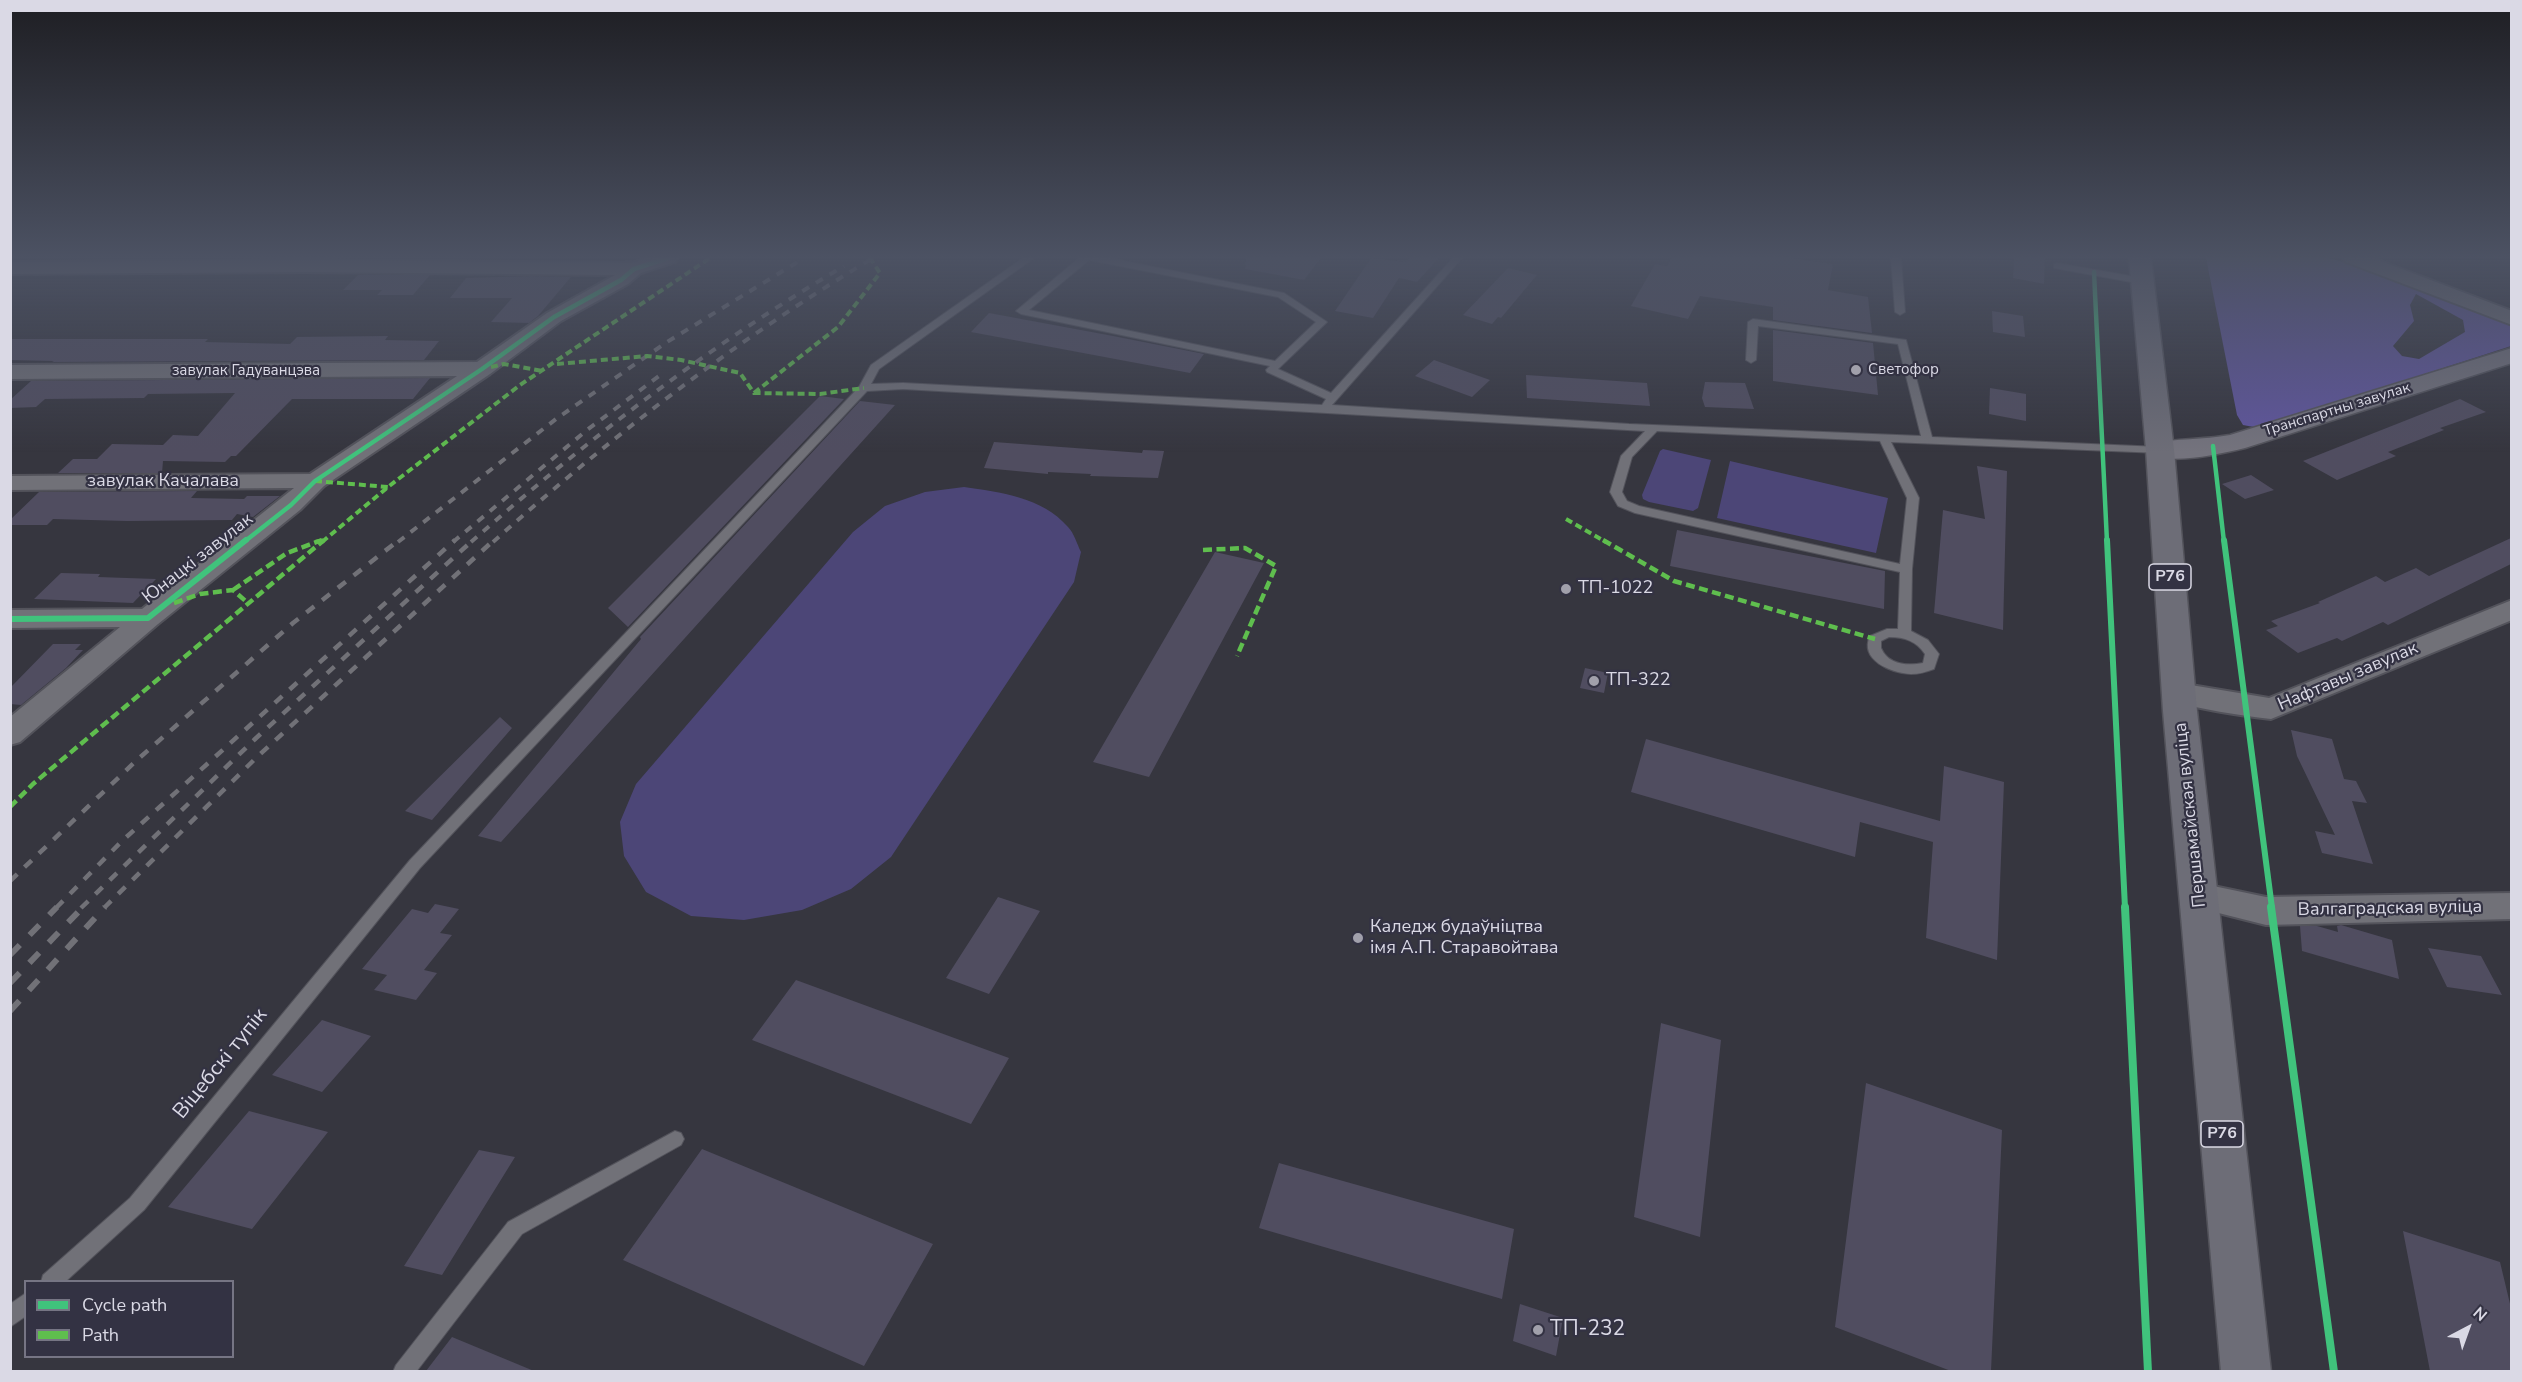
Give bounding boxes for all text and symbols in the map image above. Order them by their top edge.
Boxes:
place label: Светофор [1868,361,1939,379]
street label: завулак Гадуванцэва [172,362,320,380]
marker: Светофор [1849,363,1863,377]
street label: Транспартны завулак [2261,379,2413,441]
street label: завулак Качалава [87,471,239,493]
street label: Юнацкі завулак [138,509,258,609]
road number: Р76 [2149,564,2191,590]
place label: ТП-1022 [1578,578,1653,600]
marker: ТП-1022 [1559,582,1573,596]
street label: Нафтавы завулак [2275,638,2421,716]
place label: ТП-322 [1606,670,1670,692]
marker: ТП-322 [1587,674,1601,688]
street label: Першамайская вуліца [2171,721,2211,909]
street label: Валгаградская вуліца [2298,897,2482,921]
place label: Каледж будаўніцтва імя А.П. Старавойтава [1370,917,1558,960]
marker: Каледж будаўніцтва імя А.П. Старавойтава [1351,931,1365,945]
street label: Віцебскі тупік [169,1003,273,1125]
road number: Р76 [2201,1121,2243,1147]
legend [24,1280,234,1358]
text: Cycle path [82,1293,167,1317]
north arrow [2438,1298,2498,1358]
text: N [2468,1302,2492,1327]
place label: ТП-232 [1550,1317,1625,1343]
text: Path [82,1323,119,1347]
marker: ТП-232 [1531,1323,1545,1337]

